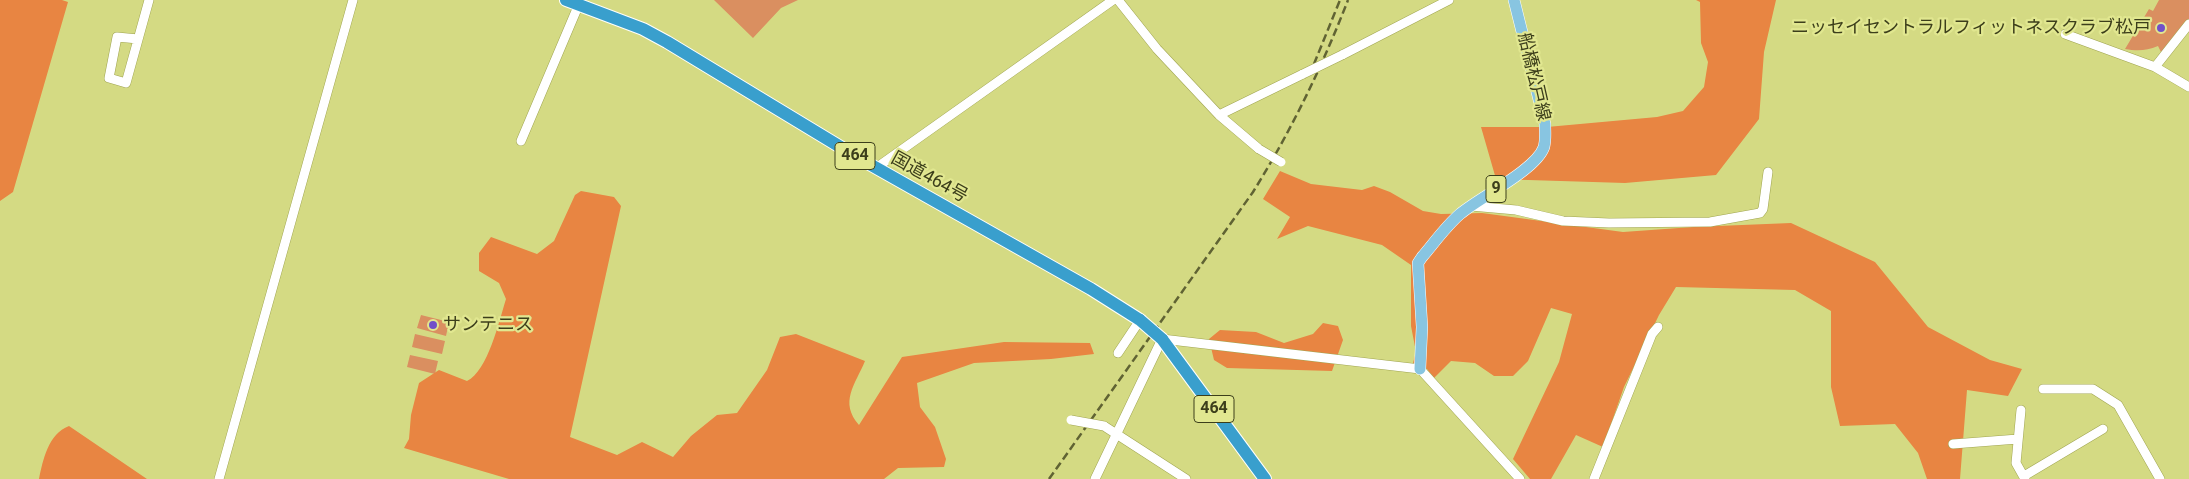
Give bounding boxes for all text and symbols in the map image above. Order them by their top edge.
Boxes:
place label: ニッセイセントラルフィットネスクラブ松戸 [1791,17,2151,39]
marker: ニッセイセントラルフィットネスクラブ松戸 [2155,22,2167,34]
street label: 船橋松戸線 [1512,31,1554,123]
road number: 464 [835,142,875,170]
street label: 国道464号 [887,148,971,208]
road number: 9 [1486,175,1506,202]
place label: サンテニス [443,314,533,336]
marker: サンテニス [427,319,439,331]
road number: 464 [1194,396,1234,422]

